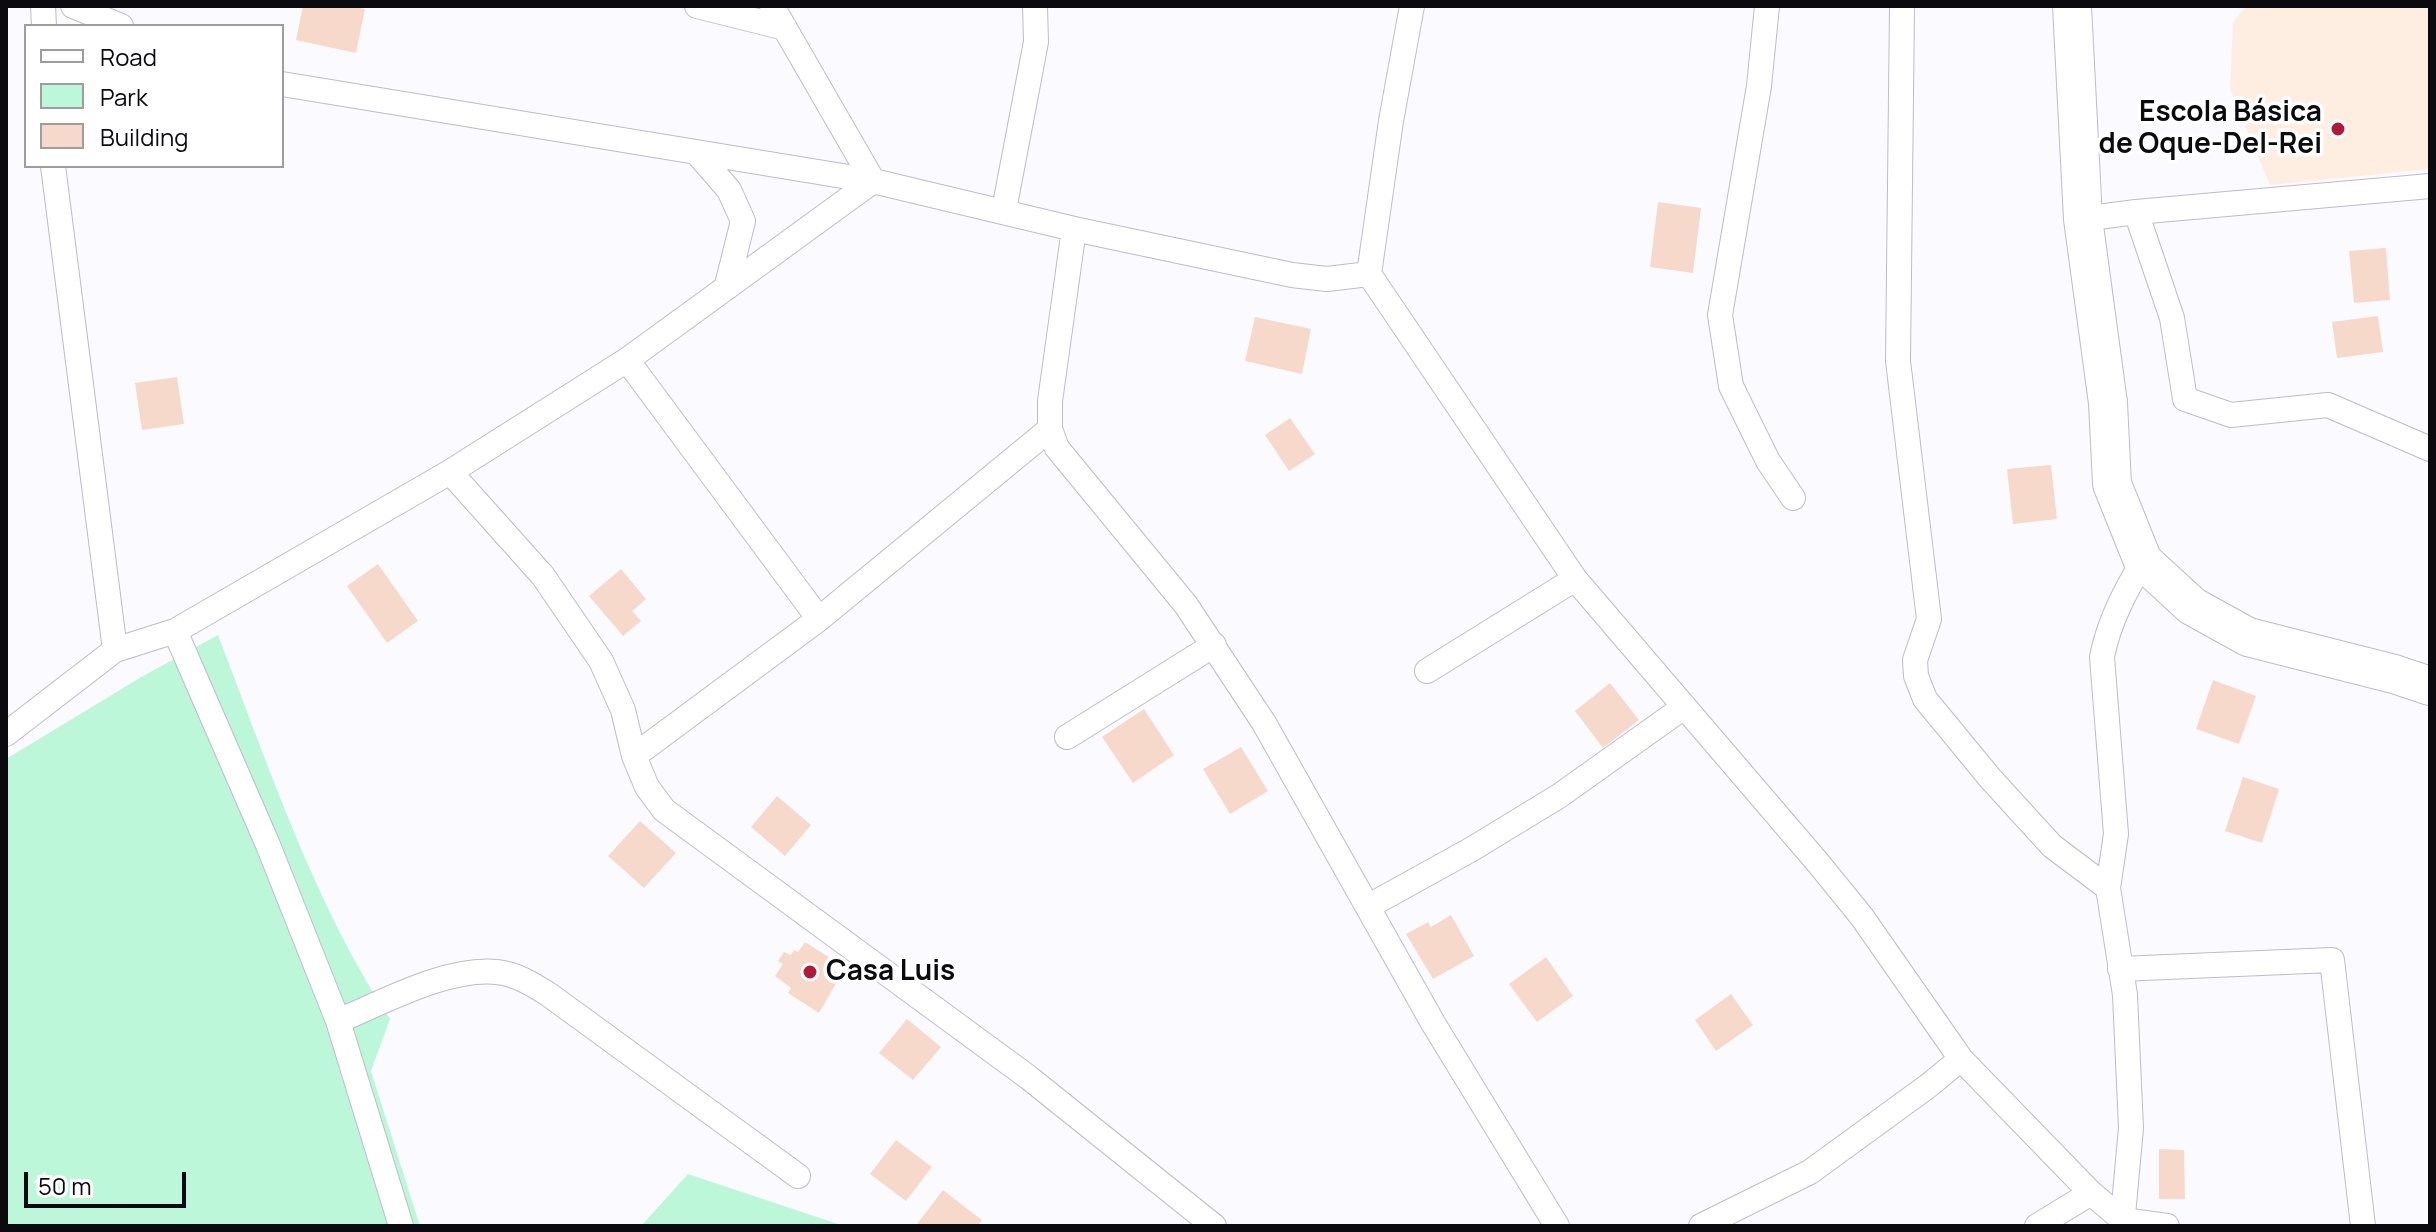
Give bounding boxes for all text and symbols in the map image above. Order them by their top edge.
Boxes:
legend [24,24,284,168]
text: Road [100,40,157,73]
text: Park [100,80,148,113]
place label: Escola Básica de Oque-Del-Rei [2099,96,2322,162]
text: Building [100,120,188,153]
marker: Escola Básica de Oque-Del-Rei [2329,120,2347,138]
place label: Casa Luis [826,955,955,989]
marker: Casa Luis [801,963,819,981]
scale bar [28,1156,190,1206]
text: 50 m [38,1169,92,1202]

